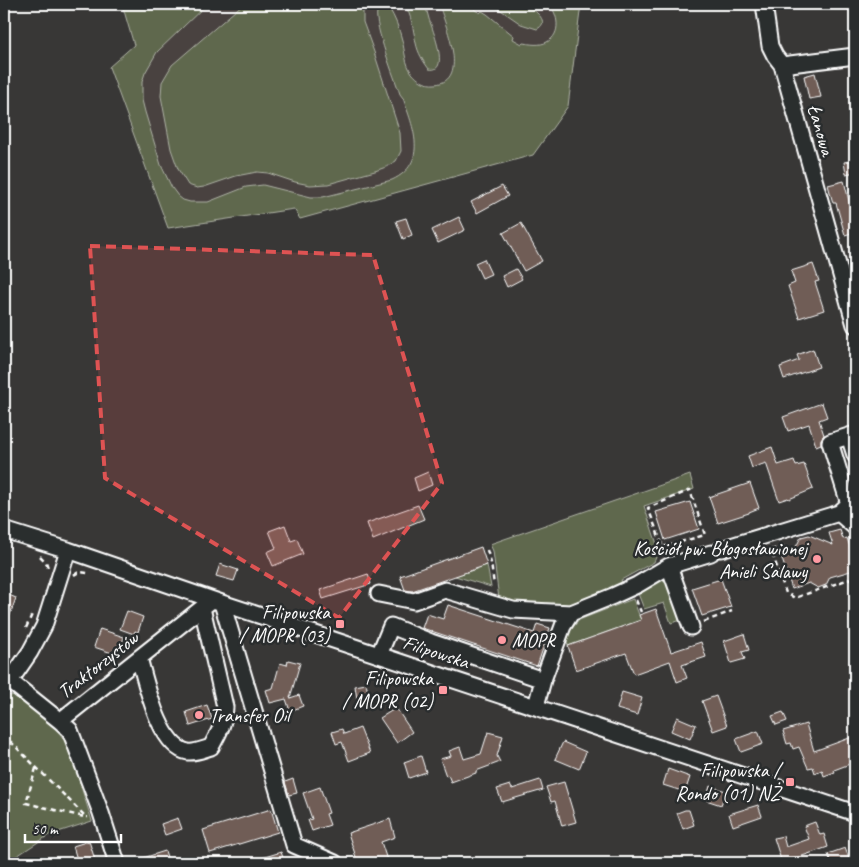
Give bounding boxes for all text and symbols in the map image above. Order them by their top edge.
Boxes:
street label: Łanowa [802,102,841,160]
place label: Kościół pw. Błogosławionej Anieli Salawy [634,536,809,584]
marker: Kościół pw. Błogosławionej Anieli Salawy [811,553,823,565]
place label: Filipowska / MOPR (03) [239,600,331,648]
marker: Filipowska / MOPR (03) [334,618,346,630]
street label: Traktorzystów [53,625,145,704]
place label: MOPR [512,628,557,653]
street label: Filipowska [400,630,473,675]
marker: MOPR [496,634,508,646]
place label: Filipowska / MOPR (02) [342,666,434,714]
marker: Filipowska / MOPR (02) [437,684,449,696]
place label: Transfer Oil [209,703,293,728]
marker: Transfer Oil [193,709,205,721]
place label: Filipowska / Rondo (01) NŻ [675,758,784,806]
marker: Filipowska / Rondo (01) NŻ [784,776,796,788]
scale bar [25,812,121,844]
text: 50 m [32,820,59,839]

